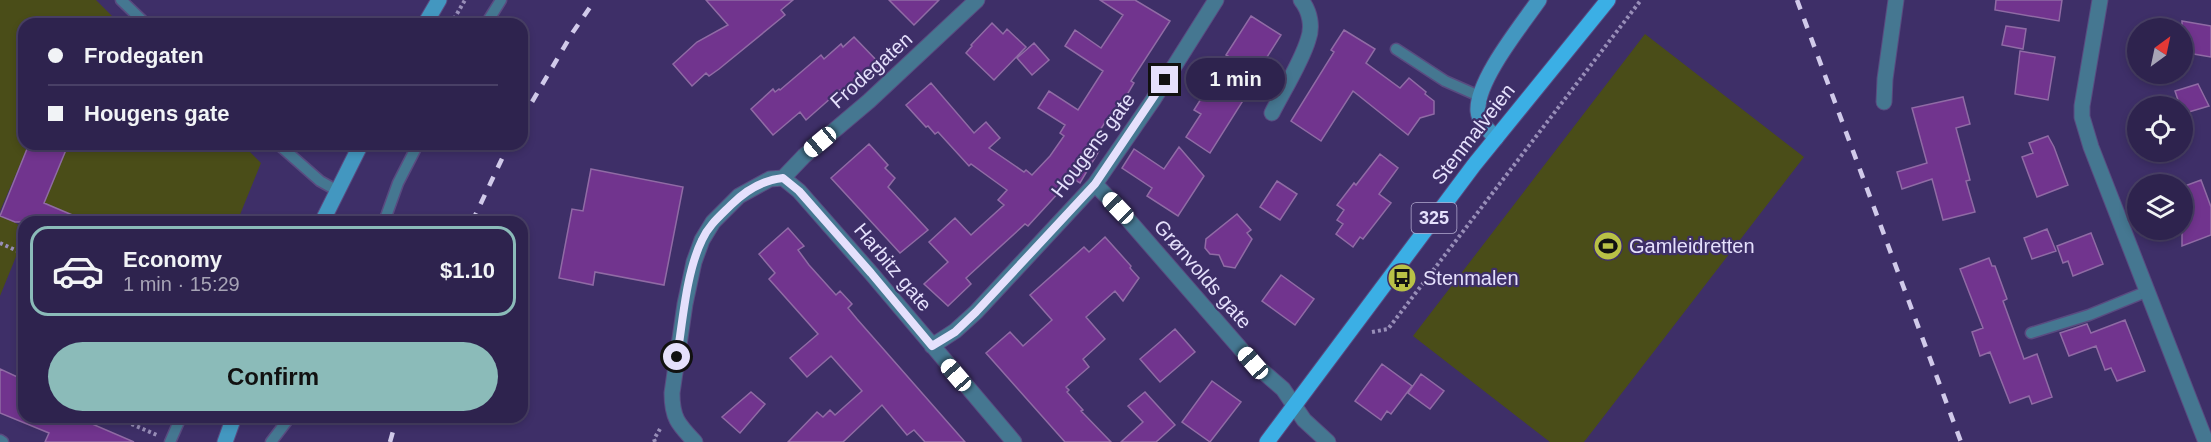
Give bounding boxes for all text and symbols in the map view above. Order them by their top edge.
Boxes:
north arrow [2127,18,2193,84]
map controls [2127,18,2193,240]
street label: Frodegaten [826,28,916,112]
text: Frodegaten [84,43,204,68]
callout: 1 min [1186,59,1285,101]
route end [1151,66,1178,93]
text: 1 min [1209,68,1262,90]
street label: Stenmalveien [1427,79,1519,189]
street label: Hougens gate [1047,89,1139,201]
button: locate [2127,96,2193,162]
text: Hougens gate [84,101,229,126]
car [800,124,840,160]
button: layers [2127,174,2193,240]
car [1099,189,1137,227]
road number: 325 [1412,203,1456,233]
street label: Grønvolds gate [1150,215,1256,333]
street label: Harbitz gate [850,219,936,315]
sports icon: Gamleidretten [1592,230,1624,262]
place label: Gamleidretten [1629,235,1755,257]
icon: car [51,244,105,298]
text: Economy [123,247,222,272]
text: $1.10 [440,258,495,283]
bus stop icon: Stenmalen [1386,262,1418,294]
place label: Stenmalen [1423,267,1519,289]
text: 1 min · 15:29 [123,273,240,295]
button: Confirm [48,342,498,411]
route start [663,343,690,370]
car [1234,344,1272,382]
car [937,356,975,394]

